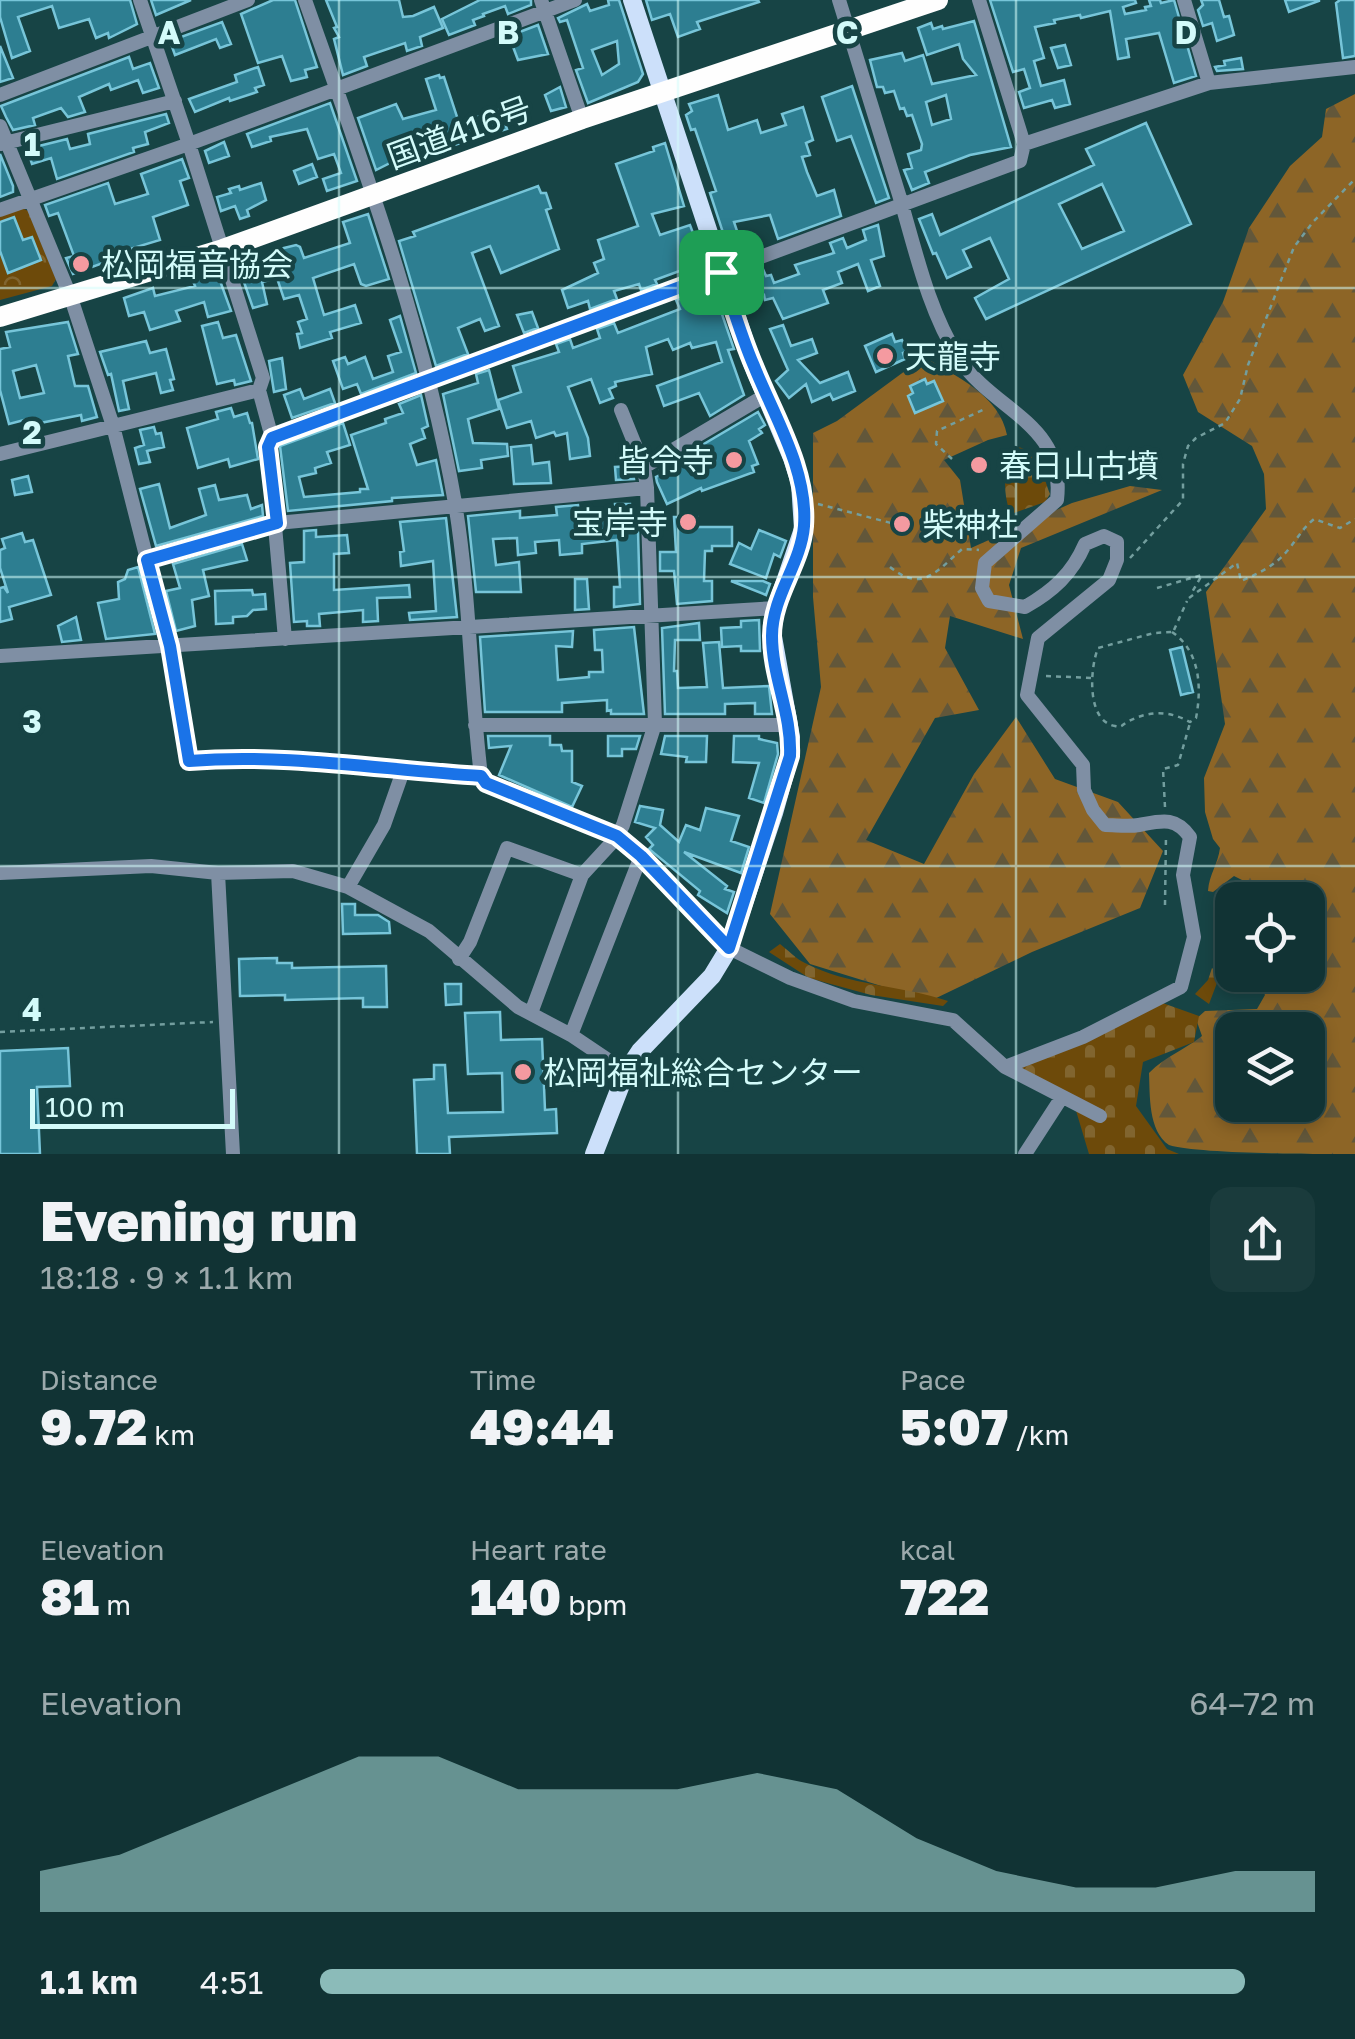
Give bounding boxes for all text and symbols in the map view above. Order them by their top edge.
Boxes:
text: A [158,13,181,51]
text: B [497,13,519,51]
text: C [836,13,858,51]
text: D [1175,13,1197,51]
street label: 国道416号 [382,88,536,176]
text: 1 [24,125,40,163]
pin [679,230,764,315]
place label: 松岡福音協会 [101,245,293,283]
icon: arrive [694,245,749,300]
marker: 松岡福音協会 [70,253,92,275]
place label: 天龍寺 [905,337,1001,375]
marker: 天龍寺 [874,345,896,367]
text: 2 [22,413,42,451]
place label: 皆令寺 [618,441,714,479]
place label: 春日山古墳 [999,446,1159,484]
marker: 皆令寺 [723,449,745,471]
marker: 春日山古墳 [968,454,990,476]
place label: 宝岸寺 [572,503,668,541]
place label: 柴神社 [922,505,1018,543]
marker: 宝岸寺 [677,511,699,533]
marker: 柴神社 [891,513,913,535]
text: 3 [22,702,42,740]
map controls [1215,882,1325,1122]
button: locate [1215,882,1325,992]
text: 4 [22,990,42,1028]
button: layers [1215,1012,1325,1122]
place label: 松岡福祉総合センター [543,1053,863,1091]
marker: 松岡福祉総合センター [512,1061,534,1083]
scale bar [30,1084,235,1128]
text: 100 m [45,1090,125,1123]
text: Evening run [40,1187,358,1253]
button: share [1210,1187,1315,1292]
text: 18:18 · 9 × 1.1 km [40,1258,293,1296]
text: Distance [40,1363,158,1396]
text: Time [470,1363,536,1396]
text: Pace [900,1363,965,1396]
text: 9.72 [40,1396,147,1456]
text: 49:44 [470,1396,614,1456]
text: 5:07 [900,1396,1008,1456]
text: km [147,1418,195,1451]
text: /km [1008,1418,1069,1451]
text: Elevation [40,1533,165,1566]
text: Heart rate [470,1533,607,1566]
text: kcal [900,1533,955,1566]
text: 81 [40,1566,99,1626]
text: 140 [470,1566,561,1626]
text: 722 [900,1566,989,1626]
text: m [99,1588,131,1621]
text: bpm [561,1588,627,1621]
text: Elevation [40,1684,182,1722]
text: 64–72 m [1189,1684,1315,1722]
text: 1.1 km [40,1963,138,2001]
text: 4:51 [200,1963,263,2001]

